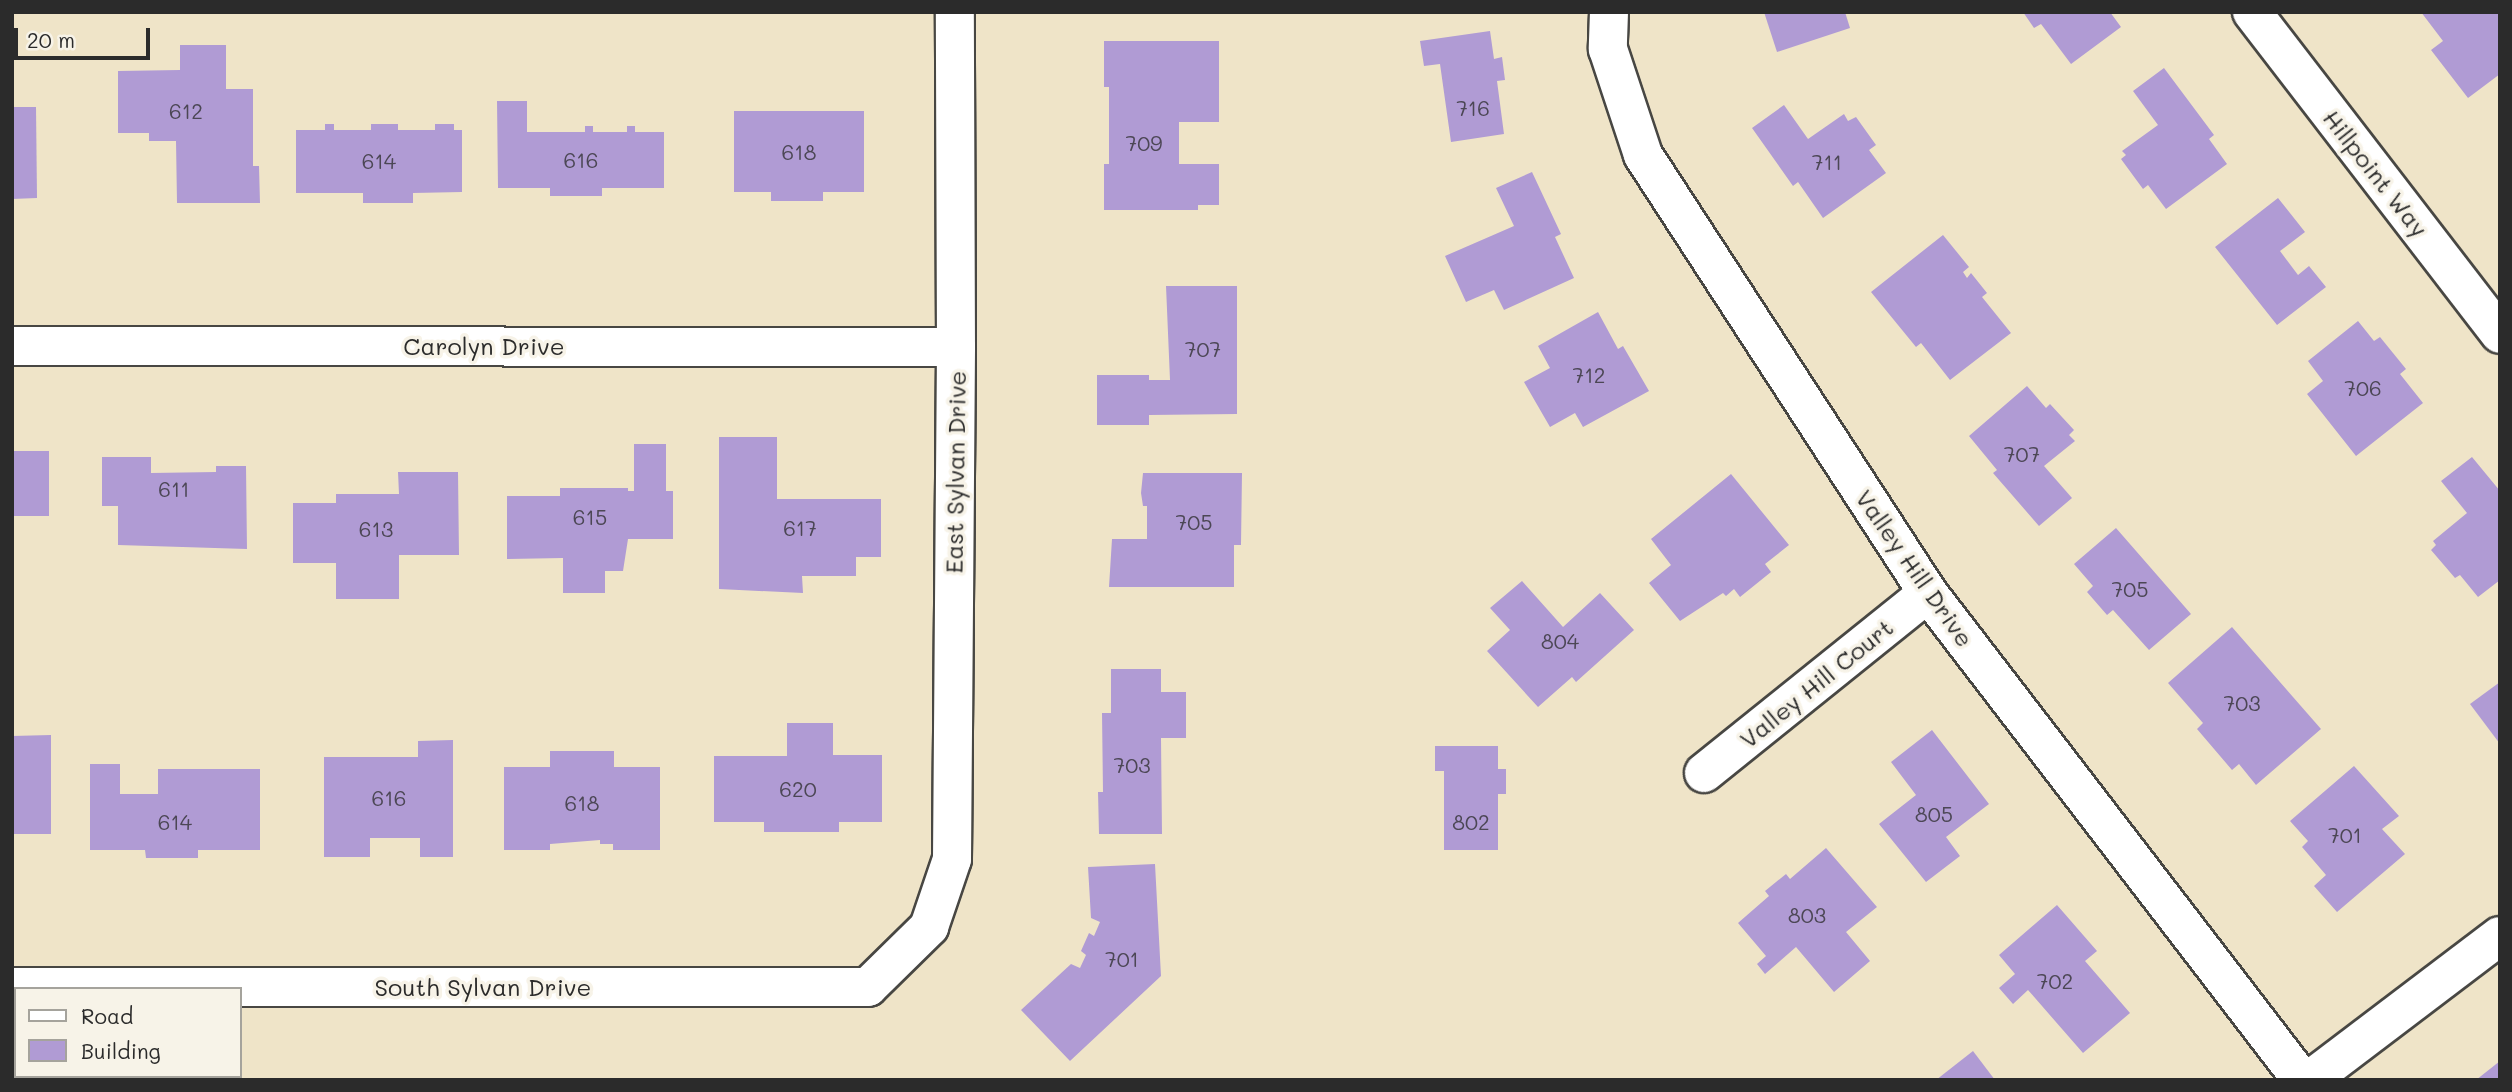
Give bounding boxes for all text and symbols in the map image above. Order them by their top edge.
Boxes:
scale bar [18,14,154,58]
text: 20 m [27,26,75,53]
house number: 716 [1456,95,1490,121]
house number: 612 [169,98,203,124]
street label: Hillpoint Way [2318,104,2434,242]
house number: 709 [1125,130,1163,156]
house number: 618 [782,139,816,165]
house number: 616 [564,147,598,173]
house number: 614 [362,148,396,174]
house number: 711 [1812,149,1842,175]
street label: Carolyn Drive [403,332,565,360]
house number: 707 [1185,336,1221,362]
house number: 712 [1573,362,1605,388]
street label: East Sylvan Drive [939,370,971,574]
house number: 706 [2344,375,2382,401]
house number: 707 [2004,441,2040,467]
house number: 611 [158,476,190,502]
street label: Valley Hill Drive [1850,484,1980,652]
house number: 615 [573,504,607,530]
house number: 705 [1176,509,1212,535]
house number: 617 [783,515,817,541]
house number: 613 [359,516,393,542]
house number: 705 [2112,576,2148,602]
street label: Valley Hill Court [1734,612,1898,754]
house number: 804 [1541,628,1579,654]
house number: 703 [2224,690,2260,716]
house number: 703 [1114,752,1150,778]
house number: 620 [779,776,817,802]
house number: 616 [372,785,406,811]
house number: 618 [565,790,599,816]
house number: 805 [1915,801,1953,827]
house number: 614 [158,809,192,835]
house number: 802 [1452,809,1490,835]
house number: 701 [2328,822,2362,848]
house number: 803 [1788,902,1826,928]
house number: 701 [1105,946,1139,972]
house number: 702 [2037,968,2073,994]
street label: South Sylvan Drive [375,973,591,1001]
legend [14,987,242,1078]
text: Road [81,1002,133,1029]
text: Building [81,1037,161,1064]

